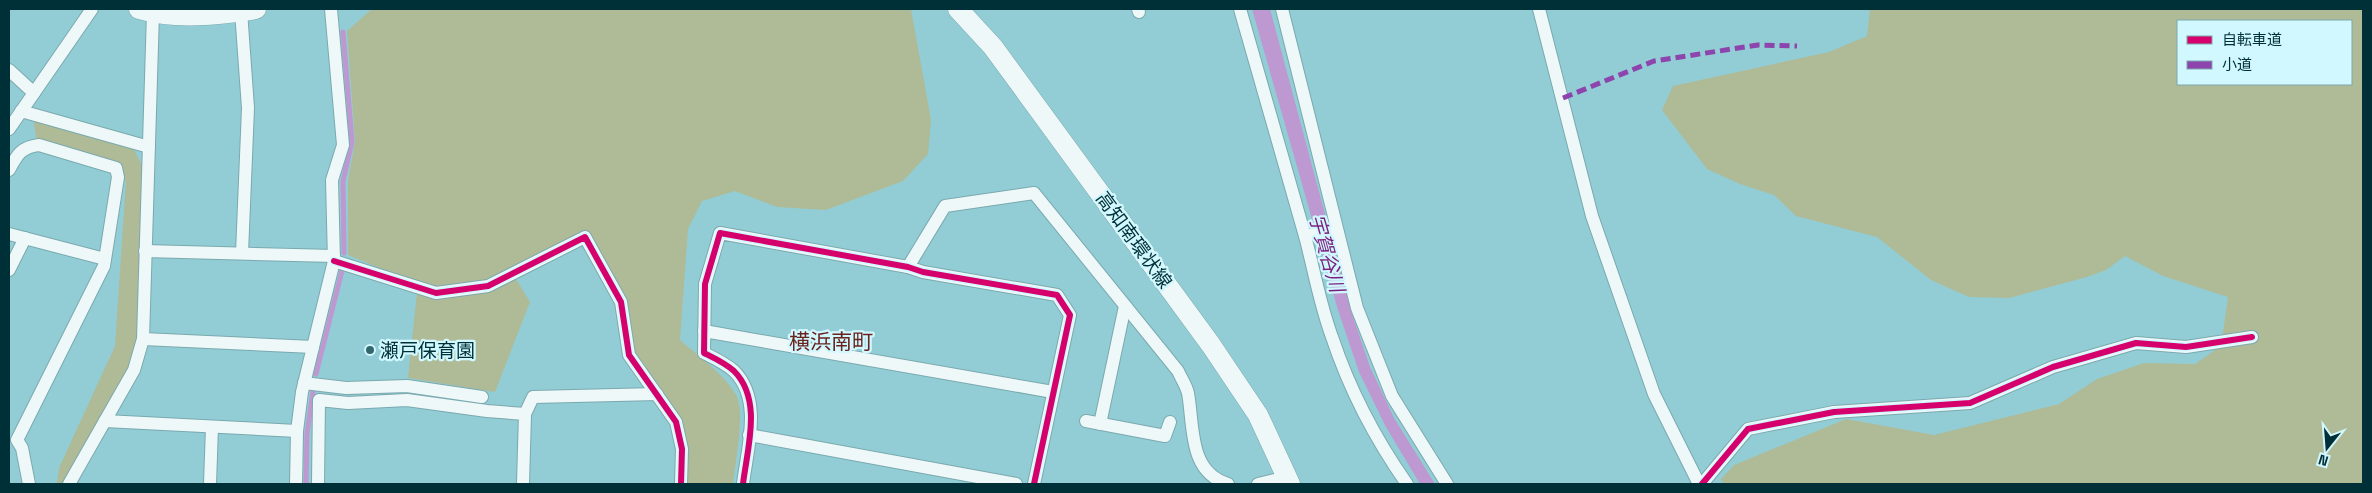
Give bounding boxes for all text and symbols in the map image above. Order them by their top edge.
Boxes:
legend [2177,20,2352,85]
text: 自転車道 [2222,30,2282,49]
text: 小道 [2222,55,2252,74]
street label: 高知南環状線 [1090,187,1178,293]
water label: 宇賀谷川 [1303,211,1351,297]
district label: 横浜南町 [789,328,873,355]
place label: 瀬戸保育園 [380,338,475,363]
marker: 瀬戸保育園 [364,344,376,356]
north arrow [2302,423,2352,473]
text: N [2316,450,2330,470]

